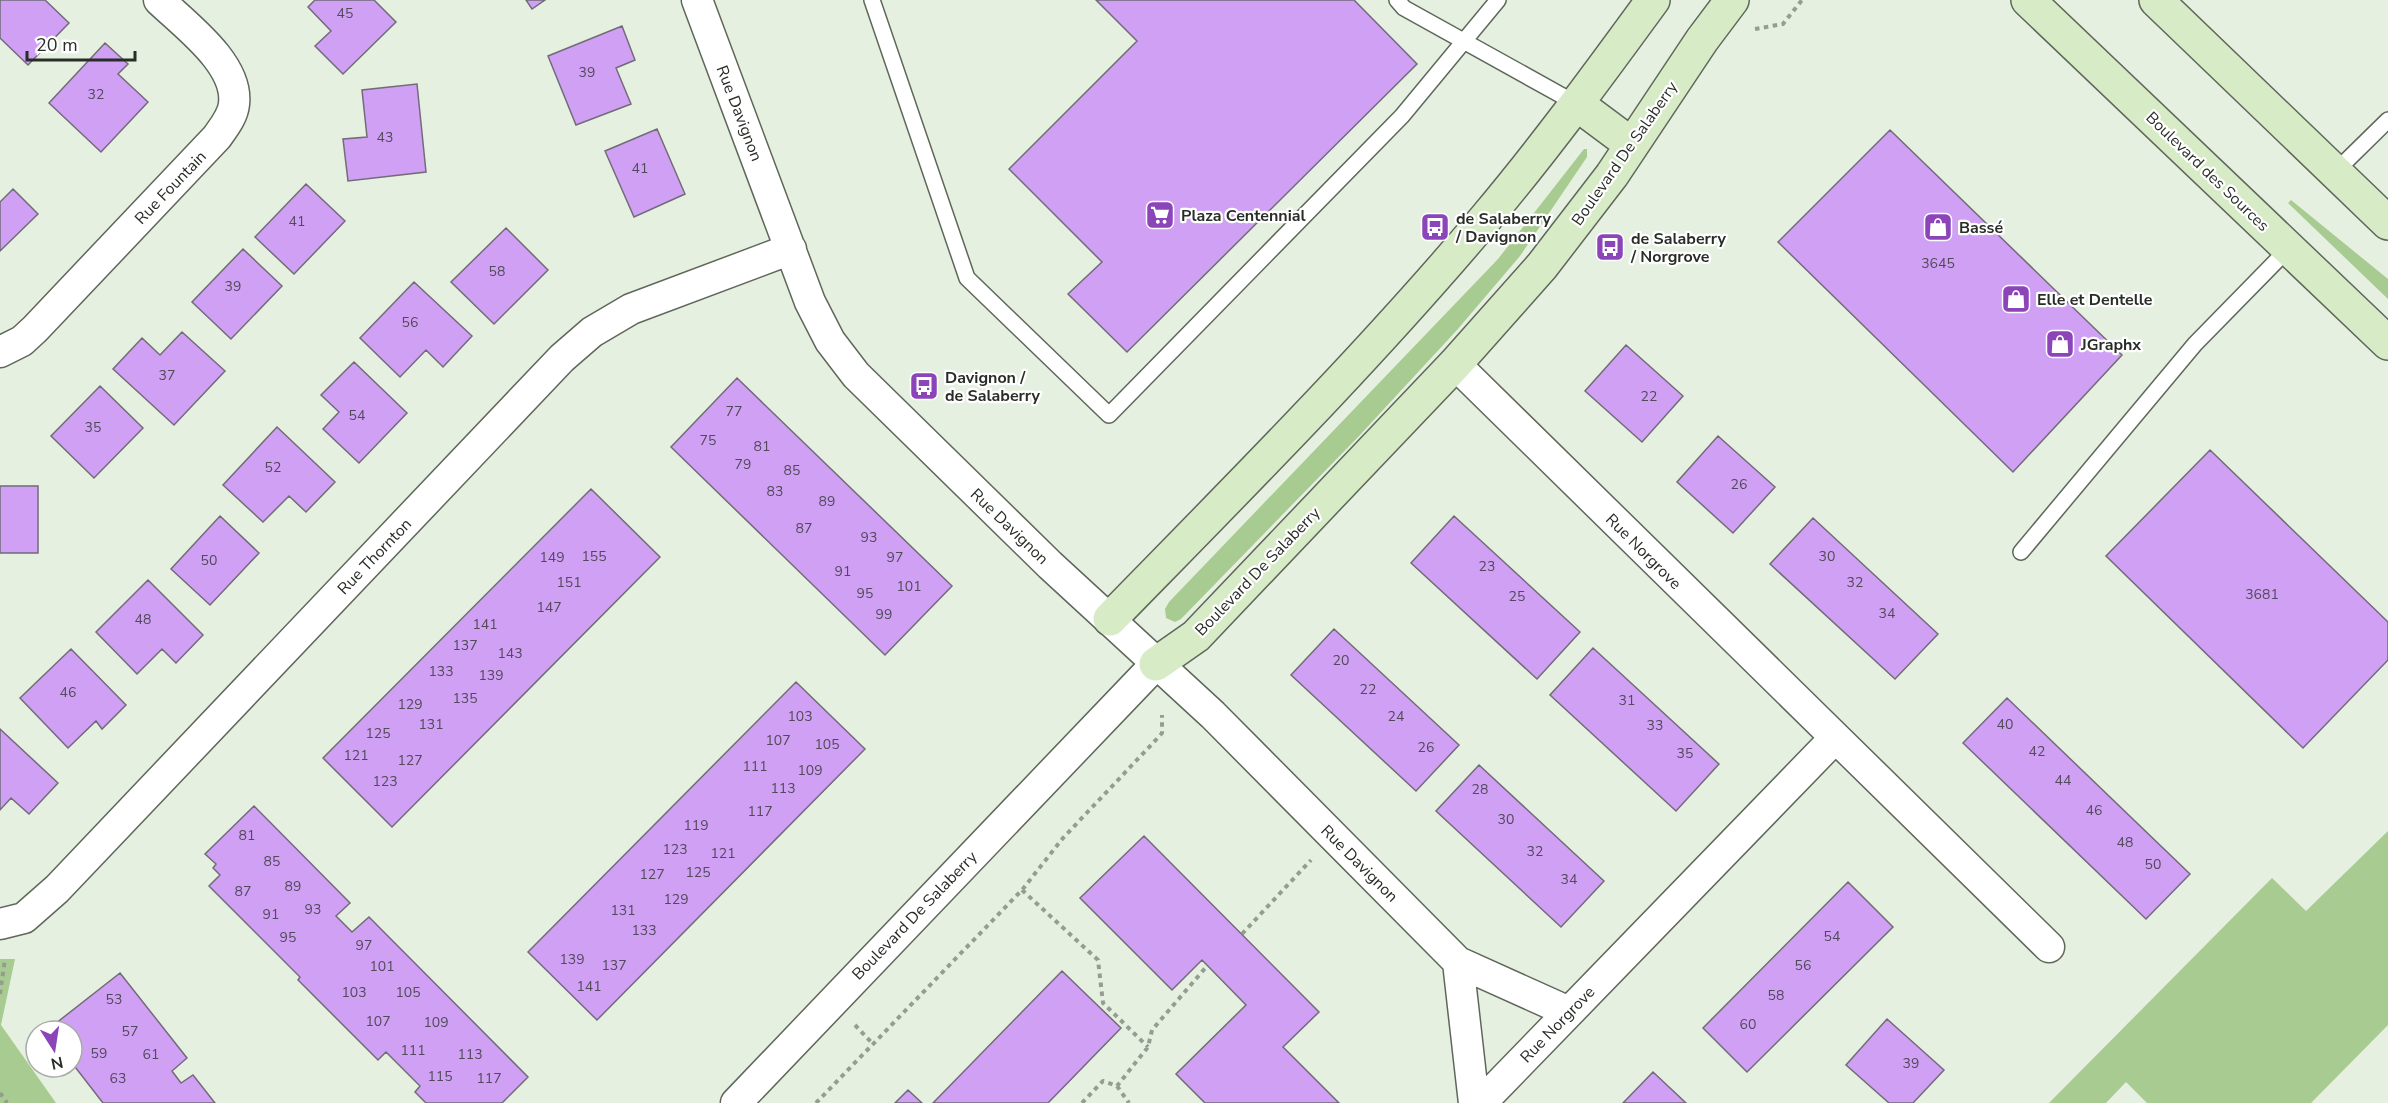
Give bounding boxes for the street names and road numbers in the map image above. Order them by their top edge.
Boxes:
street label: Rue Davignon [711,62,767,164]
street label: Boulevard De Salaberry [1567,76,1683,230]
street label: Boulevard des Sources [2141,107,2274,237]
street label: Rue Fountain [130,146,211,229]
street label: Rue Davignon [965,484,1053,570]
street label: Boulevard De Salaberry [1190,502,1326,641]
street label: Rue Norgrove [1600,509,1686,595]
street label: Rue Thornton [333,514,417,600]
street label: Rue Davignon [1316,820,1403,907]
street label: Boulevard De Salaberry [847,846,983,985]
street label: Rue Norgrove [1515,981,1600,1068]

